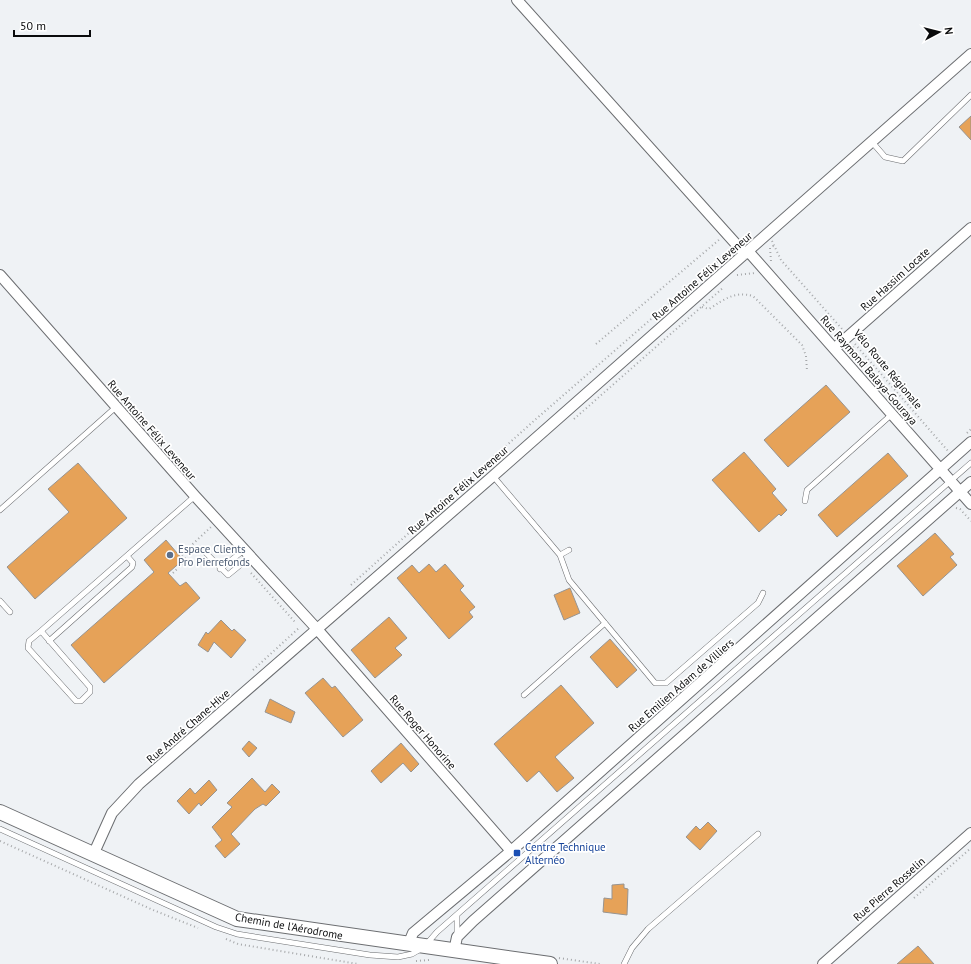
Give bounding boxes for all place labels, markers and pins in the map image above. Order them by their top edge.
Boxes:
place label: Espace Clients Pro Pierrefonds [178,542,250,569]
marker: Espace Clients Pro Pierrefonds [165,550,175,560]
place label: Centre Technique Alternéo [525,840,606,867]
marker: Centre Technique Alternéo [512,848,522,858]

